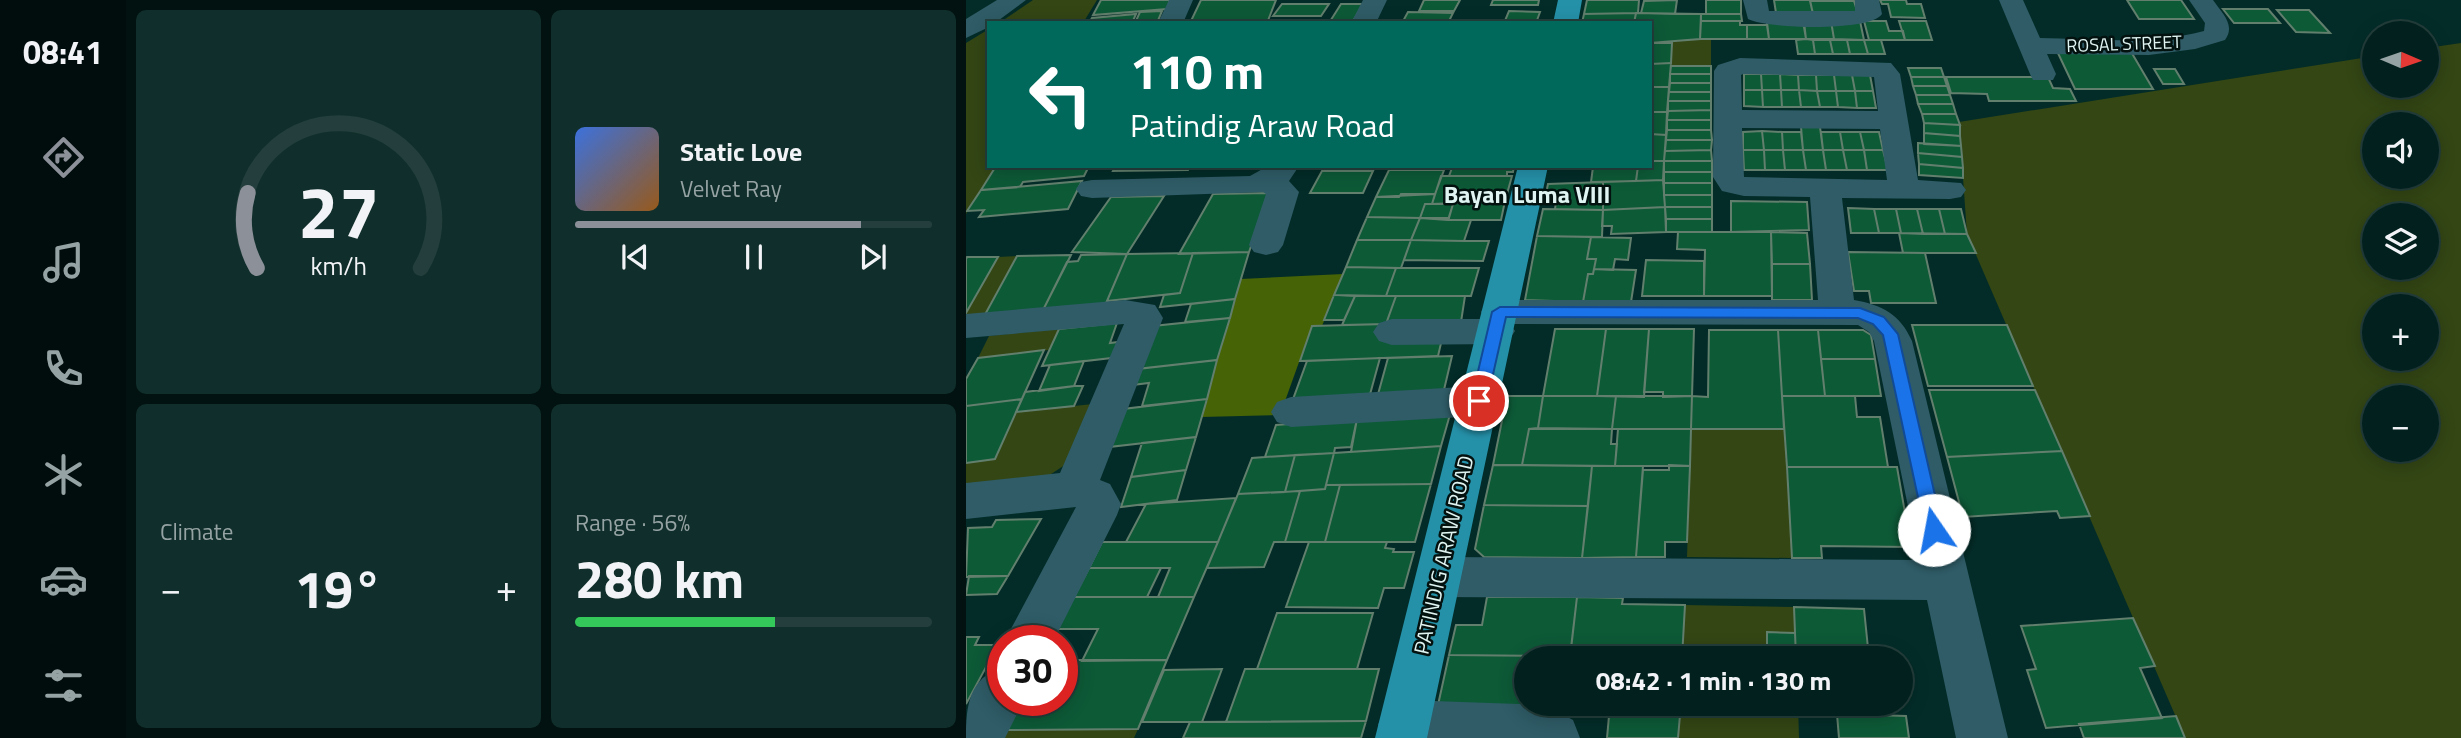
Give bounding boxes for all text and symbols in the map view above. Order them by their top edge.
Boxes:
north arrow [2362,21,2440,98]
map controls [2362,21,2439,462]
text: 08:41 [23,28,103,76]
street label: ROSAL STREET [2066,28,2183,59]
text: 110 m [1130,33,1264,108]
icon: left [1015,49,1106,140]
text: Patindig Araw Road [1130,101,1395,149]
button: sound [2362,112,2439,189]
text: Static Love [680,132,802,171]
icon: directions [39,133,88,182]
text: 27 [298,156,379,266]
text: Velvet Ray [680,171,782,206]
district label: Bayan Luma VIII [1444,176,1610,212]
button: layers [2362,203,2439,280]
icon: music [39,238,88,287]
icon: previous [616,238,654,276]
icon: pause [735,238,773,276]
icon: next [854,238,892,276]
text: km/h [310,247,367,285]
button: + [2362,294,2439,371]
icon: phone [39,344,88,393]
pin [1449,371,1509,431]
icon: arrive [1460,382,1498,420]
button: − [2362,385,2439,462]
icon: climate [39,450,88,499]
street label: PATINDIG ARAW ROAD [1405,452,1481,657]
position arrow [1897,493,1971,567]
text: Range · 56% [575,505,690,540]
text: Climate [160,514,233,549]
text: 280 km [575,539,744,618]
text: 19° [295,549,382,628]
icon: car [39,555,88,604]
text: − [160,559,181,617]
text: + [496,559,517,617]
speed limit sign: 30 [987,625,1078,716]
icon: filters [39,661,88,710]
text: 08:42 · 1 min · 130 m [1596,661,1831,700]

